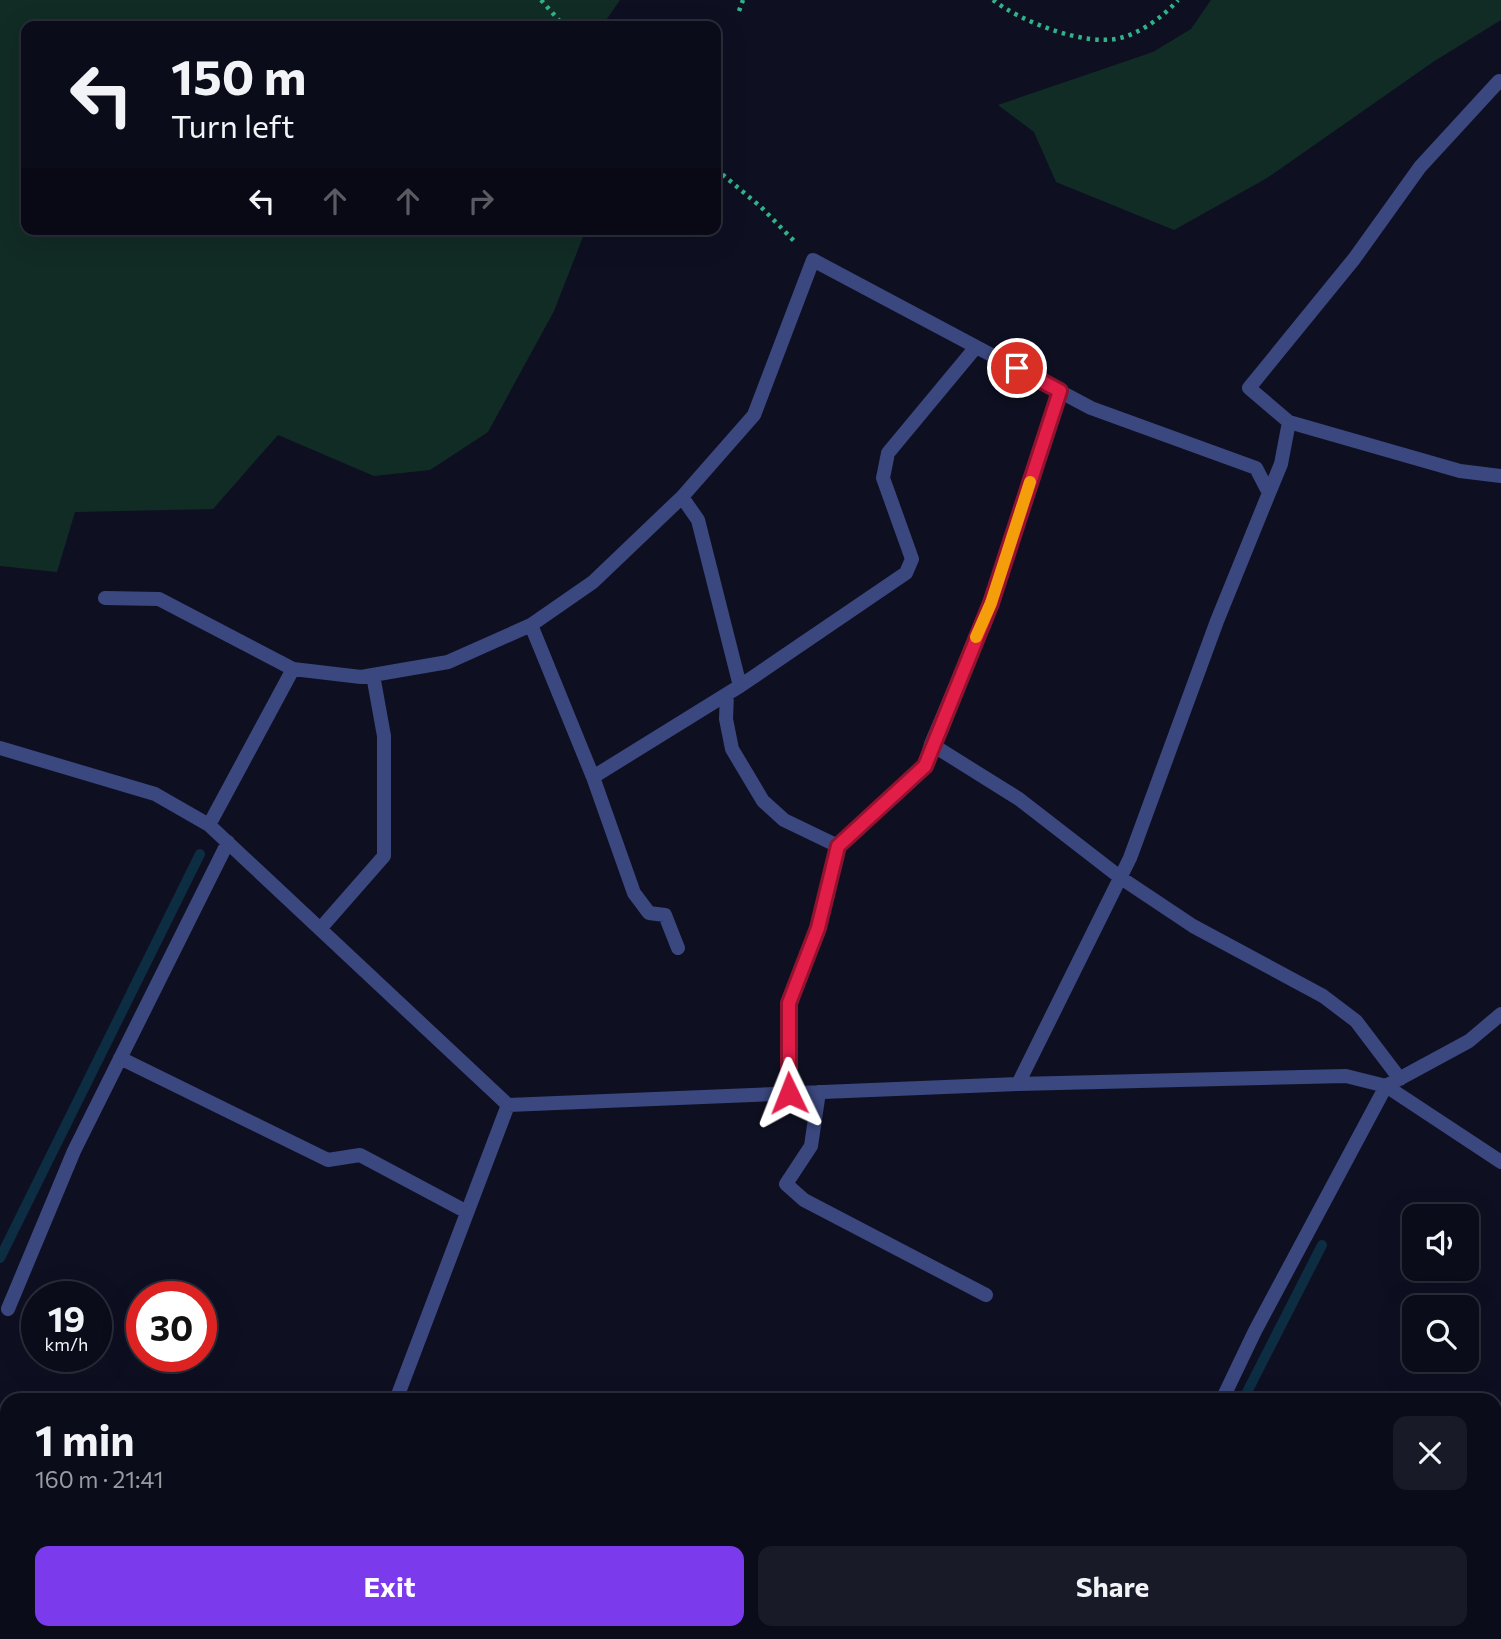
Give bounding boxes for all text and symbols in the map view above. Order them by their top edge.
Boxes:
text: 150 m [171,45,306,105]
icon: left [56,49,147,140]
text: Turn left [171,105,295,145]
icon: left [243,182,281,220]
icon: ahead [316,182,354,220]
icon: ahead [389,182,427,220]
icon: right [462,182,500,220]
pin [987,338,1047,398]
icon: arrive [998,349,1036,387]
position arrow [752,1056,826,1130]
map controls [1402,1204,1479,1372]
button: sound [1402,1204,1479,1281]
speed limit sign: 30 [126,1281,217,1372]
button: search [1402,1295,1479,1372]
text: 19 [48,1296,85,1339]
text: km/h [45,1333,88,1355]
text: 1 min [35,1413,135,1465]
button: close [1393,1416,1467,1490]
text: 160 m · 21:41 [35,1465,163,1493]
button: Exit [35,1546,744,1626]
button: Share [758,1546,1467,1626]

